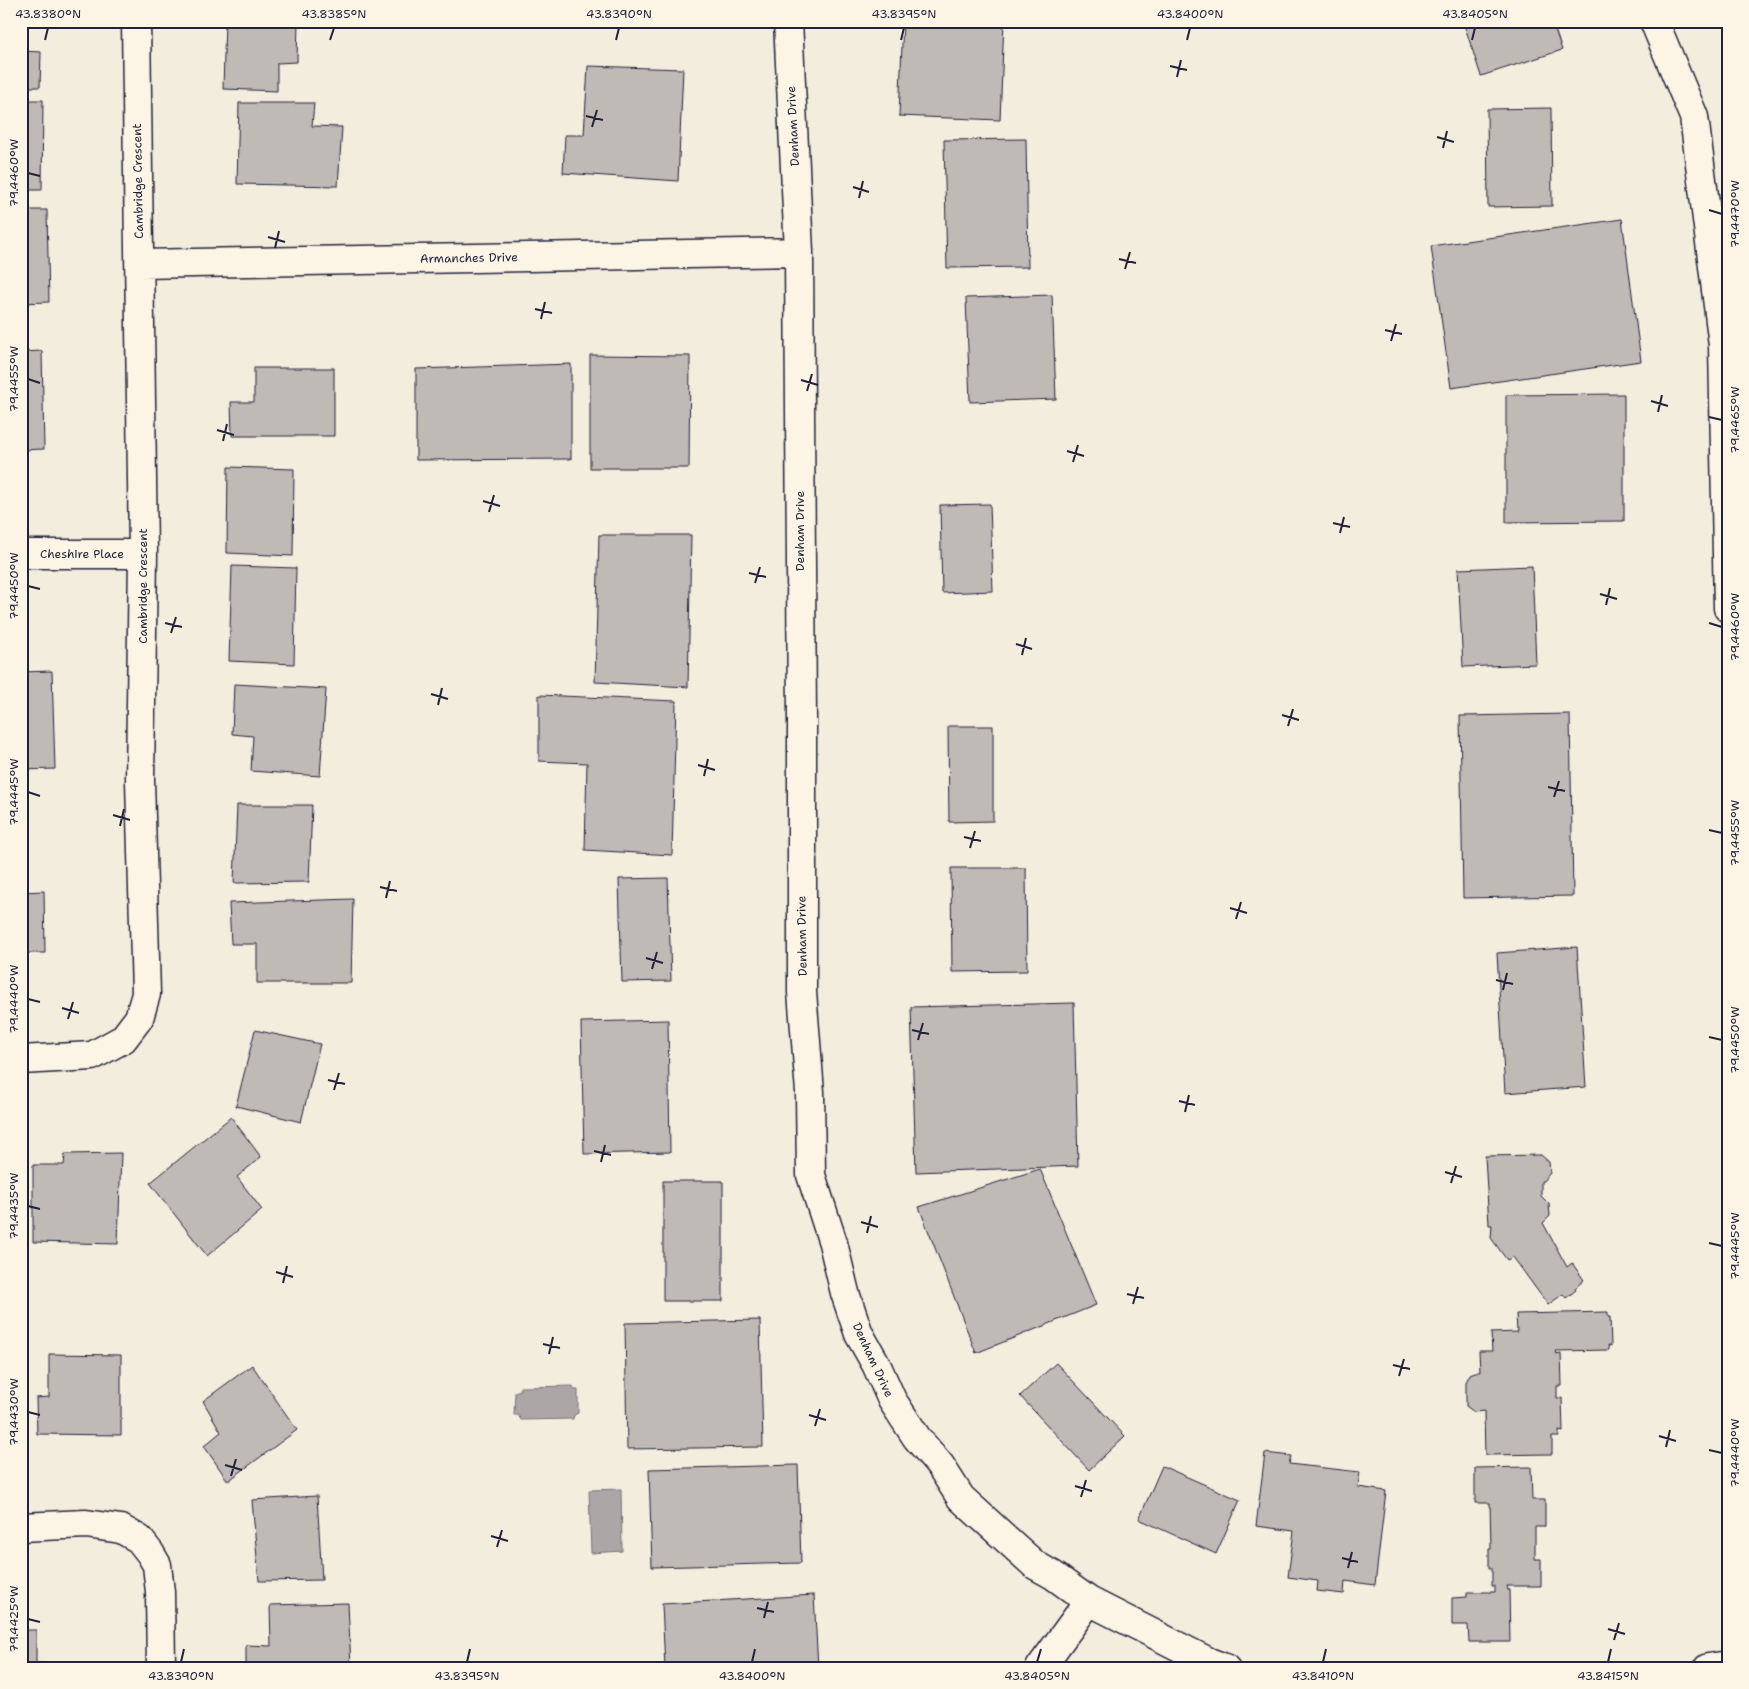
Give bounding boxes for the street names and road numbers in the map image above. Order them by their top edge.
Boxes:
street label: Denham Drive [783,85,803,167]
street label: Cambridge Crescent [129,123,147,239]
street label: Armanches Drive [420,249,518,267]
street label: Denham Drive [792,491,808,571]
street label: Cambridge Crescent [135,528,151,644]
street label: Cheshire Place [40,546,124,562]
street label: Denham Drive [793,895,811,976]
street label: Denham Drive [849,1320,897,1400]

